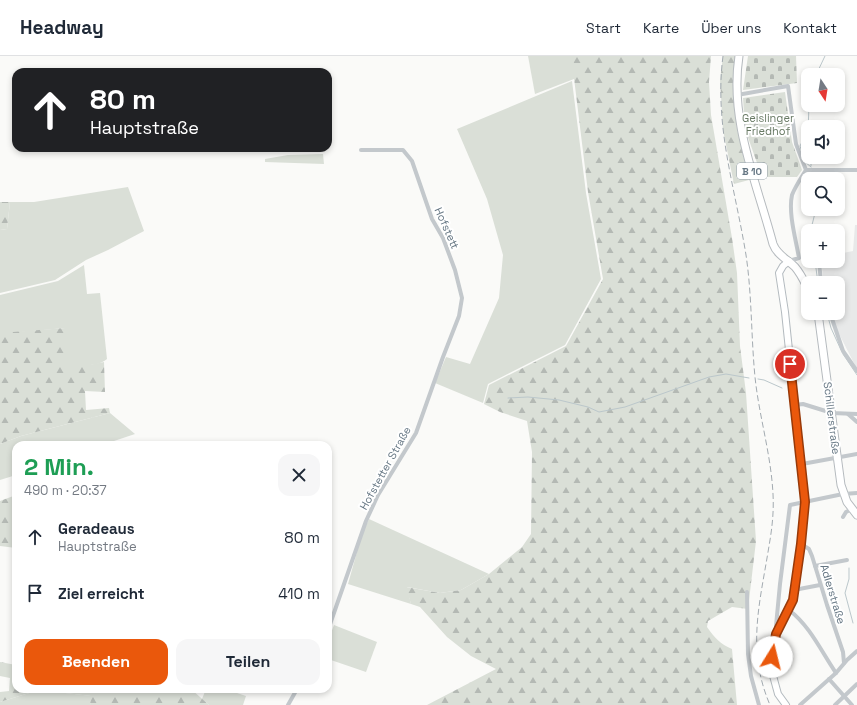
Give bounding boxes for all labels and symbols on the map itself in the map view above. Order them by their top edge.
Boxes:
north arrow [801,68,845,112]
park label: Geislinger Friedhof [742,111,794,138]
road number: B 10 [737,163,767,179]
street label: Hofstett [432,205,463,251]
pin [773,347,807,381]
street label: Schillerstraße [821,381,843,455]
street label: Hofstetter Straße [356,424,414,512]
street label: Adlerstraße [817,562,849,626]
position arrow [751,636,793,678]

